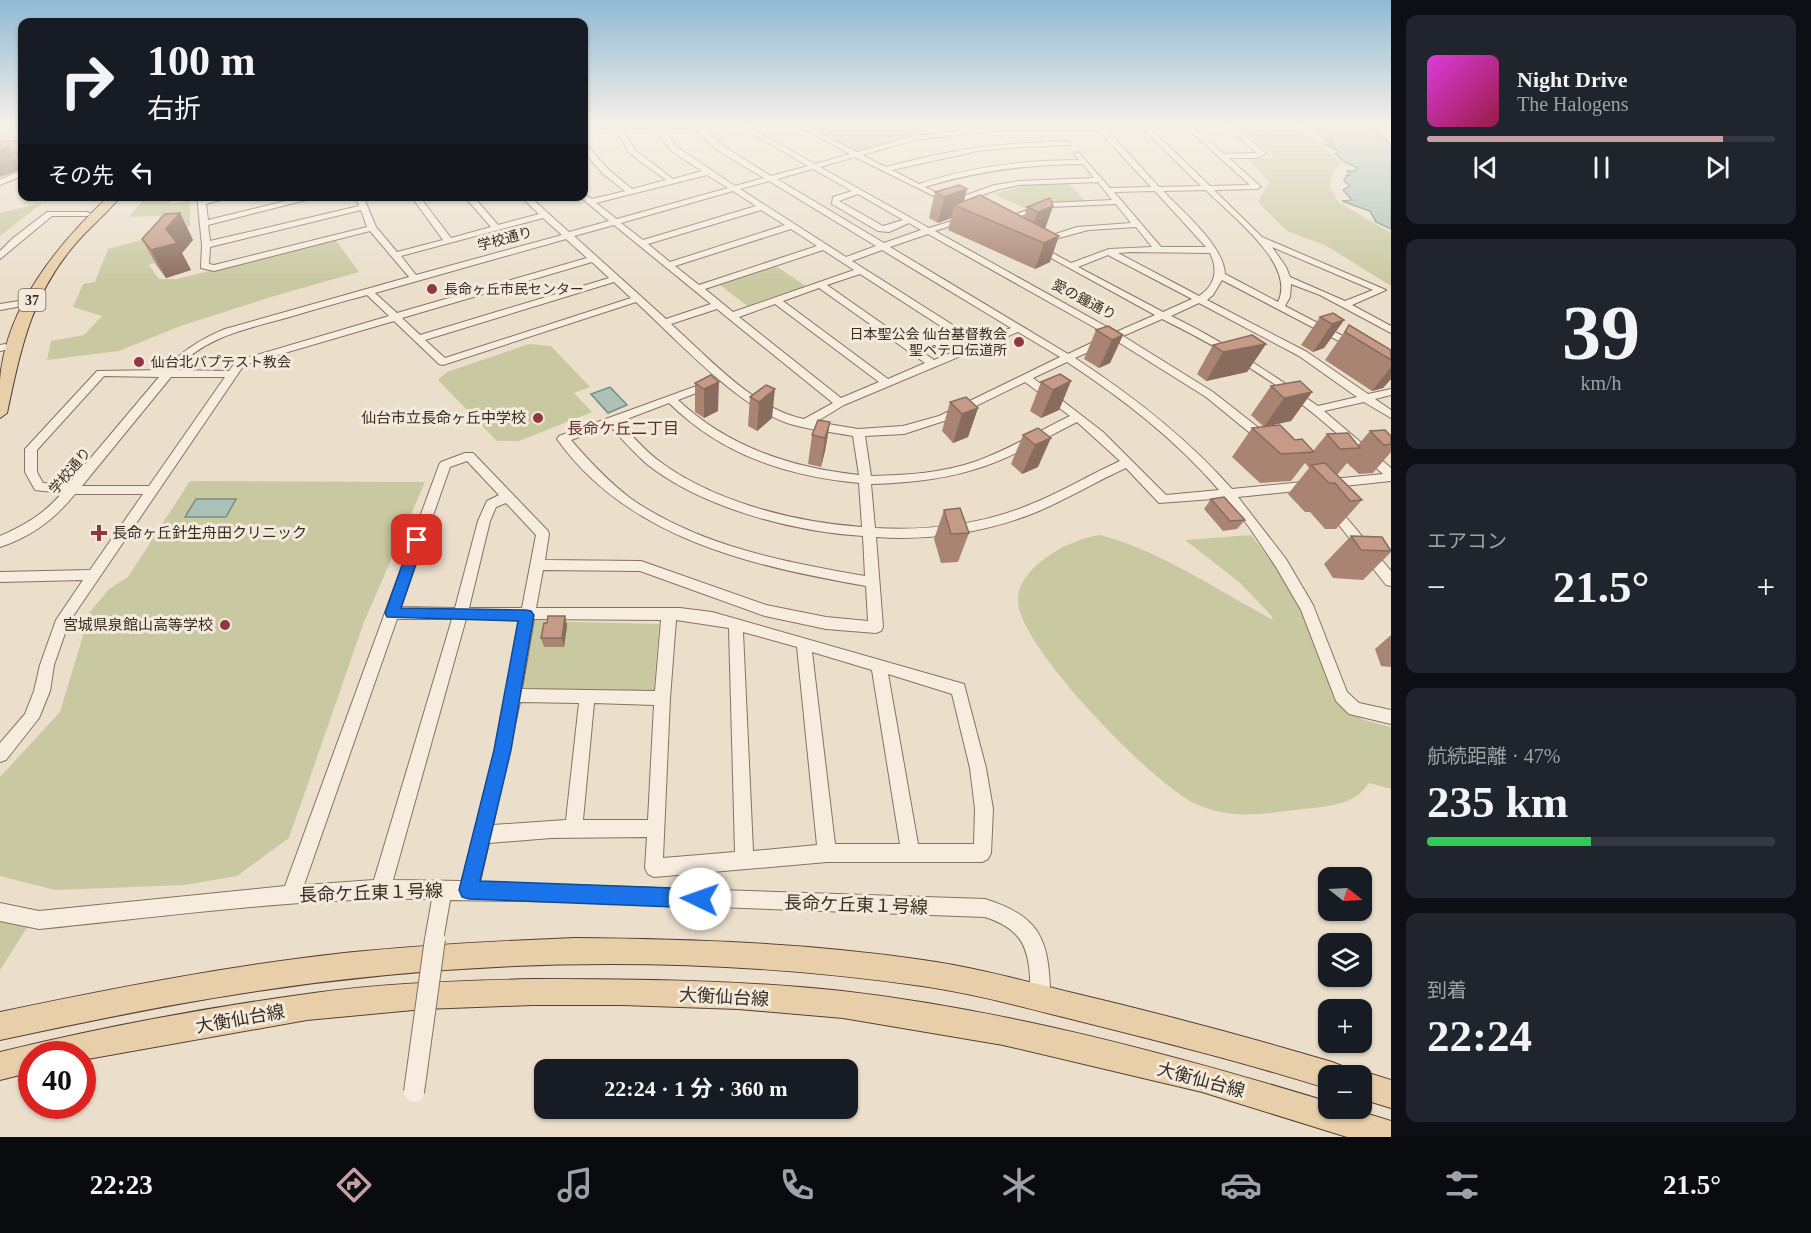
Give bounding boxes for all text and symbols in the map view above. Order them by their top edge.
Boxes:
text: 100 m [147,38,256,84]
icon: right [48,42,126,120]
text: Night Drive [1517,67,1628,92]
text: The Halogens [1517,93,1629,115]
text: 右折 [147,94,201,124]
icon: previous [1469,151,1502,184]
icon: pause [1585,151,1618,184]
icon: next [1701,151,1734,184]
icon: left [126,156,159,189]
text: その先 [48,163,114,188]
street label: 学校通り [476,225,534,253]
street label: 愛の鐘通り [1050,276,1119,323]
marker: 長命ヶ丘市民センター [425,282,439,296]
place label: 長命ヶ丘市民センター [444,282,584,297]
road number: 37 [18,289,46,311]
text: 39 [1562,289,1640,376]
place label: 日本聖公会 仙台基督教会 聖ペテロ伝道所 [850,326,1007,358]
marker: 日本聖公会 仙台基督教会 聖ペテロ伝道所 [1012,335,1026,349]
place label: 仙台北バプテスト教会 [151,354,291,370]
marker: 仙台北バプテスト教会 [132,355,146,369]
text: km/h [1580,372,1622,394]
place label: 仙台市立長命ヶ丘中学校 [361,410,526,426]
marker: 仙台市立長命ヶ丘中学校 [531,411,545,425]
district label: 長命ケ丘二丁目 [567,420,679,437]
street label: 学校通り [46,445,94,497]
pin [391,514,442,565]
icon: arrive [400,523,433,556]
marker: 長命ヶ丘針生舟田クリニック [90,524,108,542]
place label: 長命ヶ丘針生舟田クリニック [112,525,307,541]
text: エアコン [1427,530,1507,552]
text: 21.5° [1553,562,1649,612]
text: − [1427,569,1446,605]
text: + [1756,569,1775,605]
place label: 宮城県泉館山高等学校 [63,617,213,633]
marker: 宮城県泉館山高等学校 [218,618,232,632]
text: 航続距離 · 47% [1427,745,1560,767]
text: 235 km [1427,777,1568,827]
position arrow [668,867,732,931]
north arrow [1318,867,1372,921]
map controls [1318,867,1372,1119]
street label: 長命ケ丘東１号線 [299,880,443,906]
street label: 長命ケ丘東１号線 [784,892,928,918]
button: layers [1318,933,1372,987]
text: 到着 [1427,979,1467,1001]
street label: 大衡仙台線 [679,985,769,1009]
button: + [1318,999,1372,1053]
street label: 大衡仙台線 [194,1001,286,1037]
text: 22:24 [1427,1011,1532,1061]
speed limit sign: 40 [18,1041,96,1119]
street label: 大衡仙台線 [1155,1059,1247,1101]
button: − [1318,1065,1372,1119]
text: 22:24 · 1 分 · 360 m [604,1076,788,1101]
icon: directions [333,1164,375,1206]
icon: music [554,1164,596,1206]
icon: phone [776,1164,818,1206]
icon: climate [998,1164,1040,1206]
icon: car [1220,1164,1262,1206]
icon: filters [1441,1164,1483,1206]
text: 22:23 [90,1170,153,1200]
text: 21.5° [1663,1170,1721,1200]

